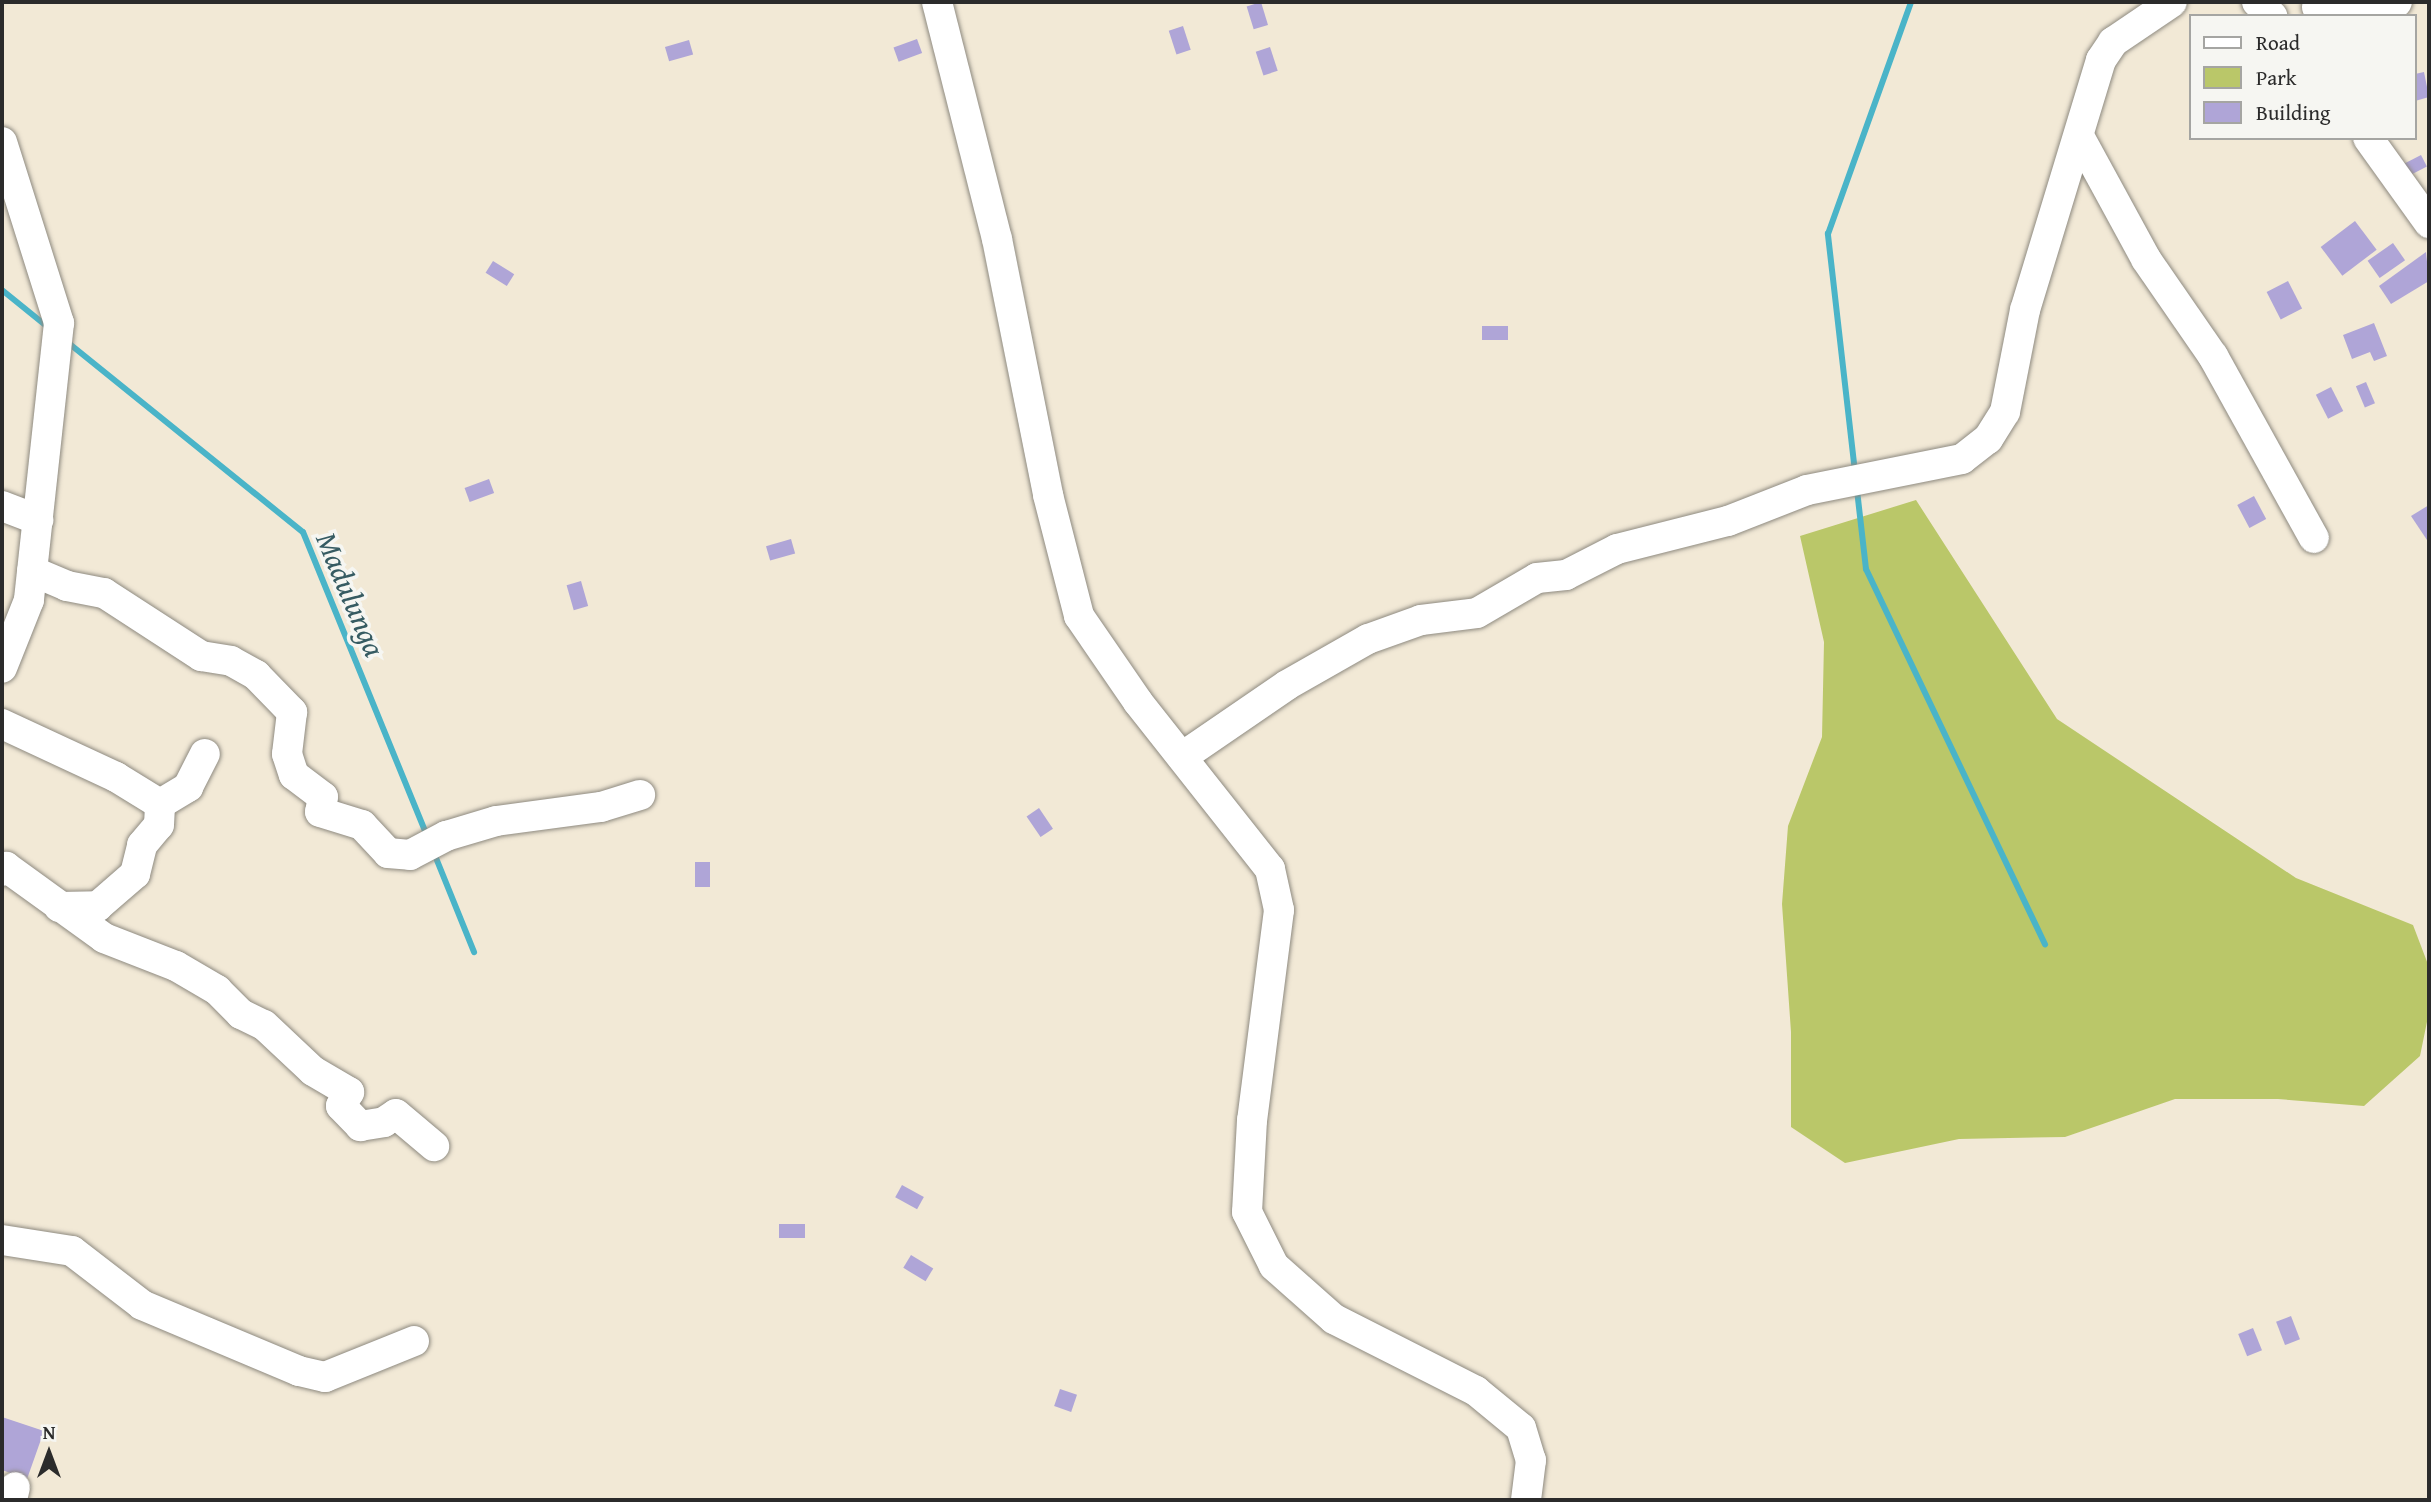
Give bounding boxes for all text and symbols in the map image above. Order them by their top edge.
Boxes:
legend [2190,14,2417,140]
text: Road [2256,27,2300,58]
text: Park [2256,62,2297,93]
text: Building [2256,97,2330,128]
water label: Madulunga [309,526,393,662]
north arrow [14,1418,84,1488]
text: N [43,1418,55,1446]

